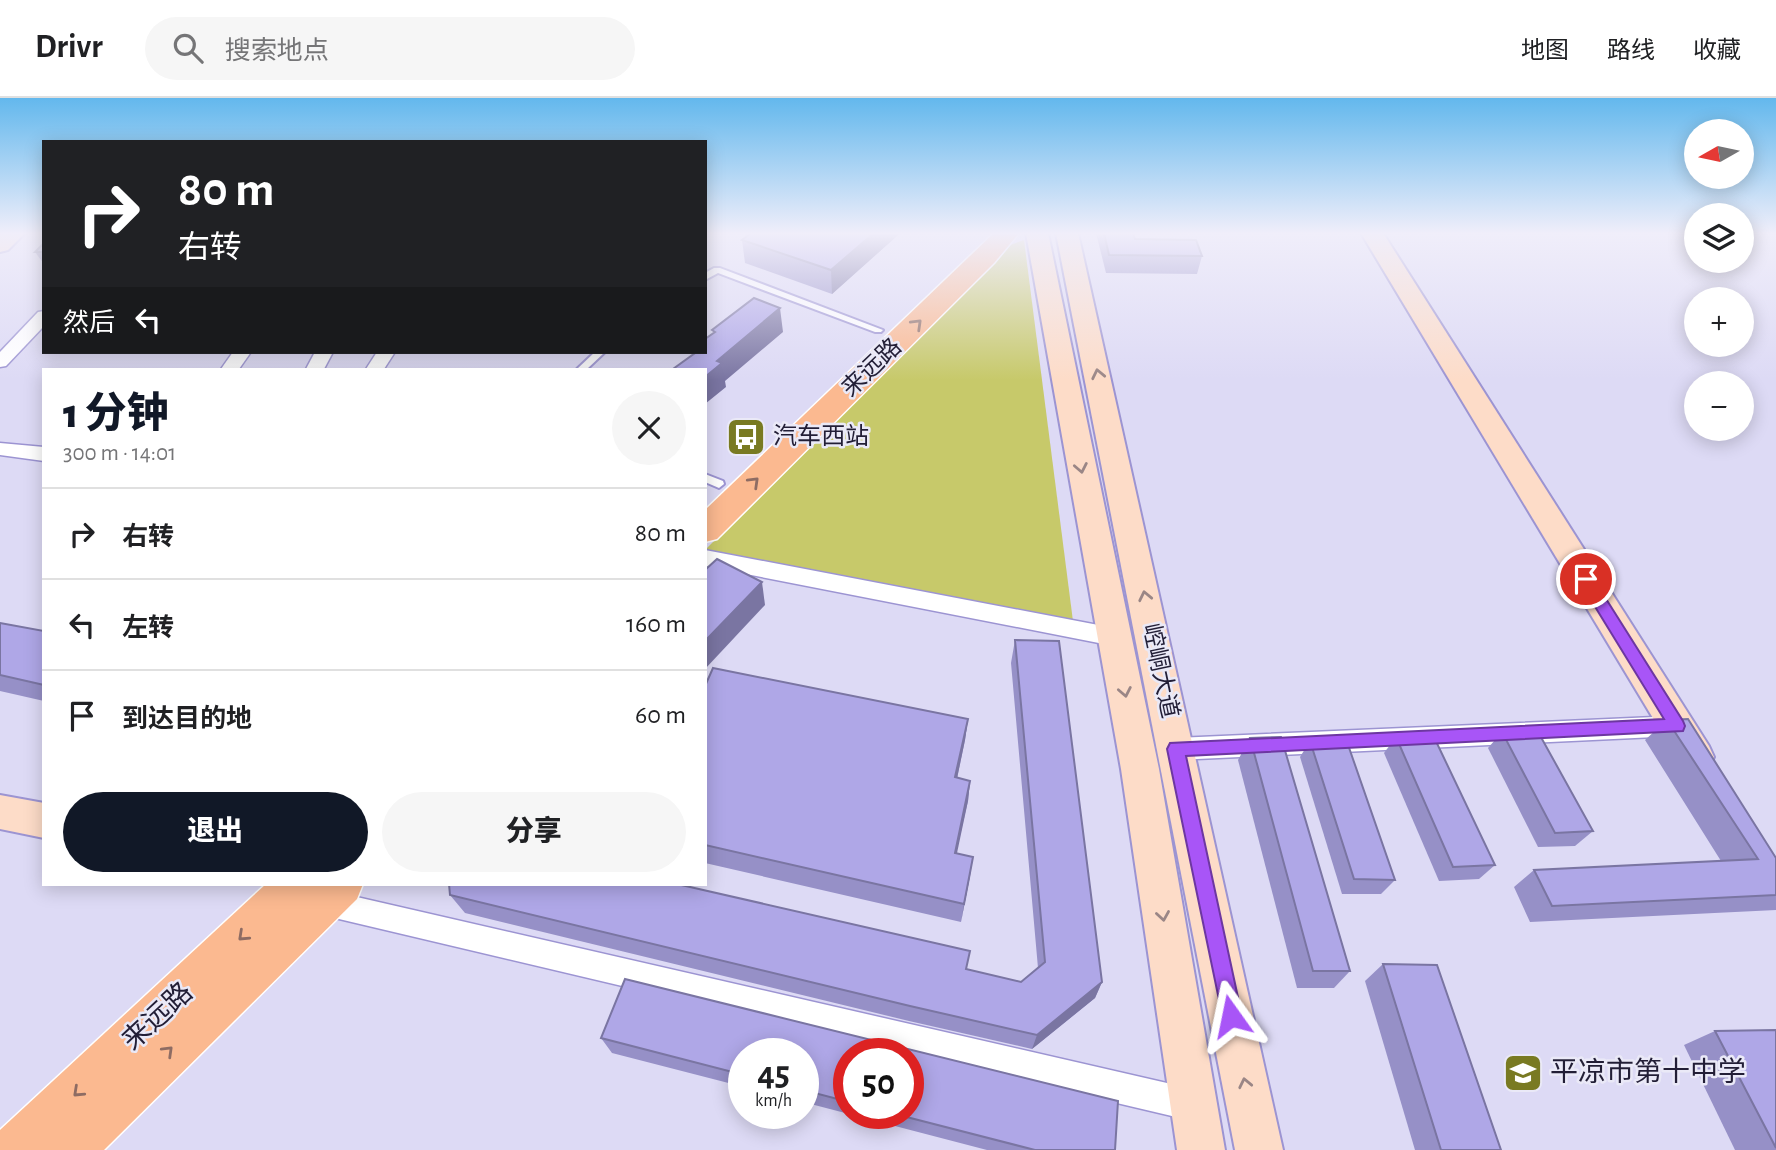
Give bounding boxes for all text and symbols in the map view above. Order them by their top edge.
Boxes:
search box [145,17,635,80]
icon: search [169,29,207,67]
text: Drivr [35,31,103,64]
text: 搜索地点 [225,38,329,64]
text: 地图 [1521,39,1569,63]
text: 路线 [1607,39,1655,63]
text: 收藏 [1693,39,1741,63]
north arrow [1684,119,1754,189]
map controls [1684,119,1754,441]
text: 80 m [178,166,275,215]
icon: right [63,168,154,259]
button: layers [1684,203,1754,273]
text: 右转 [178,232,242,264]
button: + [1684,287,1754,357]
icon: left [129,301,167,339]
text: 然后 [63,310,115,336]
one-way arrow [909,319,922,332]
street label: 来远路 [836,333,906,402]
one-way arrow [1092,368,1107,380]
button: − [1684,371,1754,441]
button: close [612,391,686,465]
text: 1 分钟 [63,393,169,435]
bus stop icon: 汽车西站 [725,416,767,458]
place label: 汽车西站 [773,423,869,449]
text: 300 m · 14:01 [63,442,176,465]
one-way arrow [1072,462,1087,474]
one-way arrow [746,478,759,491]
icon: right [63,515,101,553]
text: 80 m [635,520,686,546]
text: 右转 [122,524,174,550]
pin [1556,549,1616,609]
icon: arrive [1567,560,1605,598]
one-way arrow [1138,590,1153,602]
icon: left [63,606,101,644]
text: 160 m [626,611,686,637]
text: 左转 [122,615,174,641]
street label: 崆峒大道 [1138,621,1184,720]
one-way arrow [1116,686,1131,698]
icon: arrive [63,697,101,735]
text: 60 m [635,702,686,728]
text: 到达目的地 [122,706,252,732]
button: 退出 [63,792,368,872]
button: 分享 [382,792,686,872]
one-way arrow [1155,910,1170,922]
one-way arrow [238,928,251,940]
street label: 来远路 [116,977,198,1056]
position arrow [1194,979,1268,1053]
speed limit sign: 50 [833,1038,924,1129]
one-way arrow [160,1047,173,1060]
school or university icon: 平凉市第十中学 [1502,1052,1544,1094]
text: 45 [757,1057,790,1092]
place label: 平凉市第十中学 [1550,1057,1746,1087]
one-way arrow [1239,1077,1254,1089]
one-way arrow [73,1084,86,1097]
text: km/h [755,1092,792,1110]

